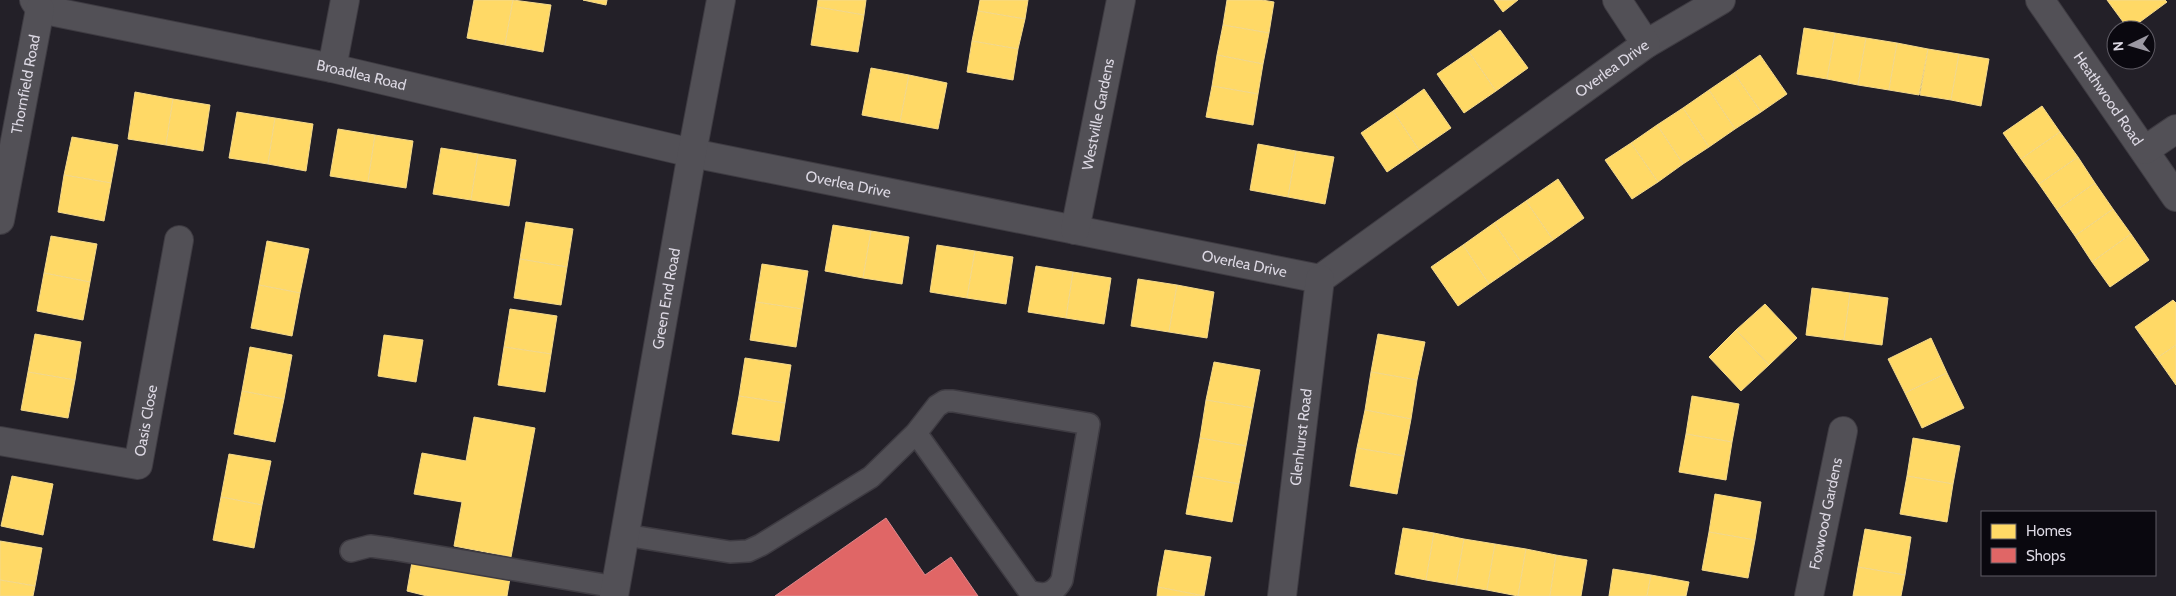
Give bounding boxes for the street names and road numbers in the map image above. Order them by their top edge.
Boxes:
street label: Thornfield Road [7,33,44,136]
street label: Overlea Drive [1572,36,1653,101]
street label: Heathwood Road [2070,48,2147,149]
street label: Broadlea Road [315,56,408,94]
street label: Westville Gardens [1078,57,1118,172]
street label: Overlea Drive [804,167,893,202]
street label: Overlea Drive [1200,246,1289,281]
street label: Green End Road [649,247,684,351]
street label: Oasis Close [131,383,161,458]
street label: Glenhurst Road [1286,388,1316,487]
street label: Foxwood Gardens [1806,456,1846,571]

